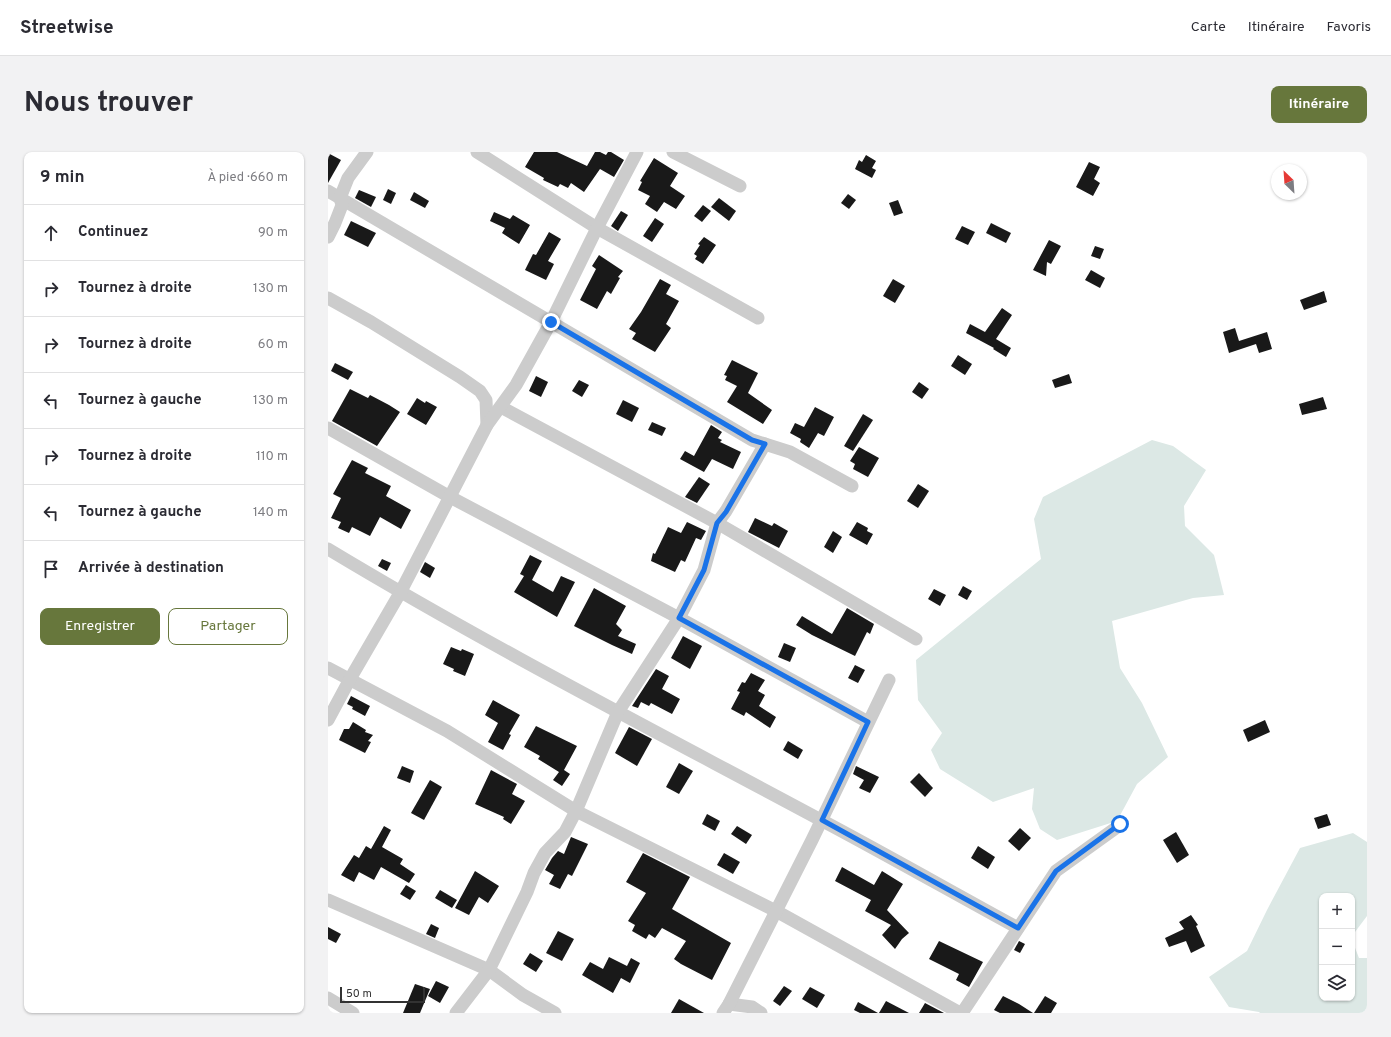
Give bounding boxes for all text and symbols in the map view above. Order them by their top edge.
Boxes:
text: Streetwise [20,16,113,40]
text: Carte [1191,19,1226,36]
text: Itinéraire [1248,19,1305,36]
text: Favoris [1327,19,1371,36]
text: Nous trouver [24,86,193,122]
button: Itinéraire [1271,86,1367,123]
north arrow [1271,164,1307,200]
text: 9 min [40,167,84,189]
text: À pied · 660 m [207,170,288,186]
icon: ahead [40,222,62,244]
text: Continuez [78,223,148,242]
text: 90 m [258,225,288,241]
icon: right [40,278,62,300]
text: Tournez à droite [78,279,192,298]
text: 130 m [253,281,288,297]
route end [542,313,560,331]
icon: right [40,334,62,356]
text: Tournez à droite [78,335,192,354]
text: 60 m [258,337,288,353]
icon: left [40,390,62,412]
text: Tournez à gauche [78,391,202,410]
text: 130 m [253,393,288,409]
icon: right [40,446,62,468]
text: Tournez à droite [78,447,192,466]
text: 110 m [256,449,288,465]
icon: left [40,502,62,524]
text: Tournez à gauche [78,503,202,522]
text: 140 m [253,505,288,521]
icon: arrive [40,558,62,580]
text: Arrivée à destination [78,559,224,578]
button: Enregistrer [40,608,160,645]
button: Partager [168,608,288,645]
route start [1111,815,1129,833]
map controls [1319,893,1355,1001]
button: + [1319,893,1355,929]
button: − [1319,929,1355,965]
button: layers [1319,965,1355,1001]
scale bar [340,985,425,1004]
text: 50 m [346,987,372,1001]

